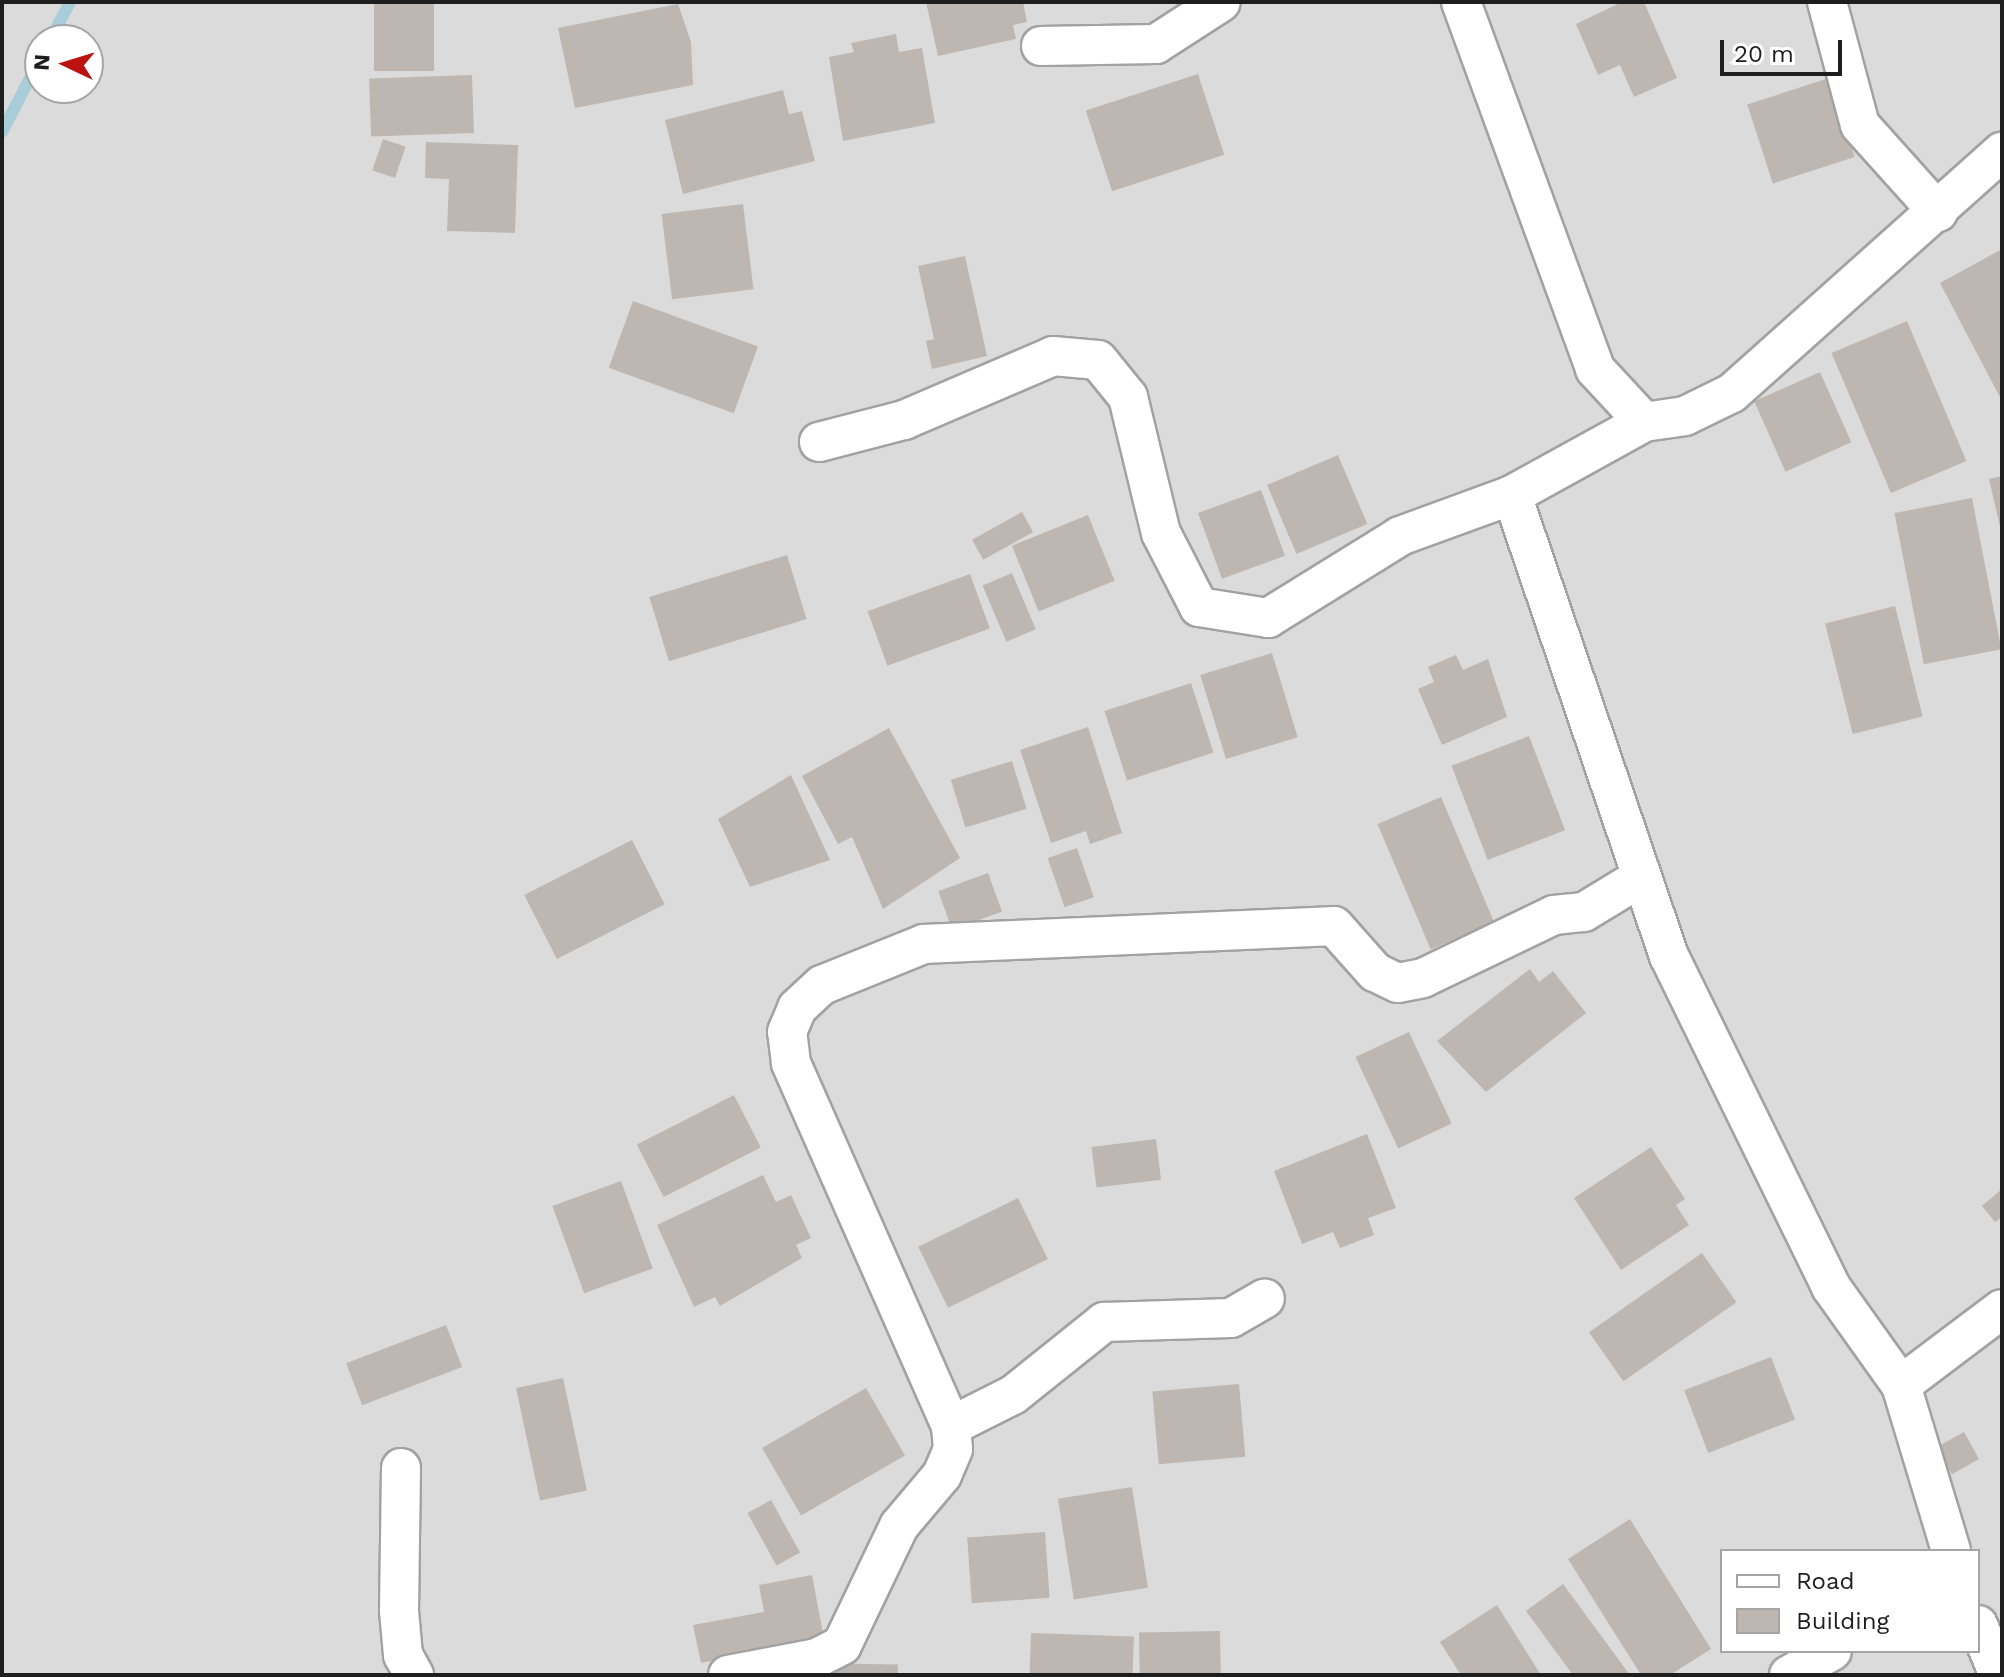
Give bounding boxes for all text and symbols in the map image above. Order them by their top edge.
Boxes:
north arrow [24,24,104,104]
scale bar [1724,24,1846,74]
text: 20 m [1734,40,1794,68]
text: N [29,53,55,71]
legend [1720,1549,1980,1653]
text: Road [1796,1567,1855,1595]
text: Building [1796,1607,1889,1635]

